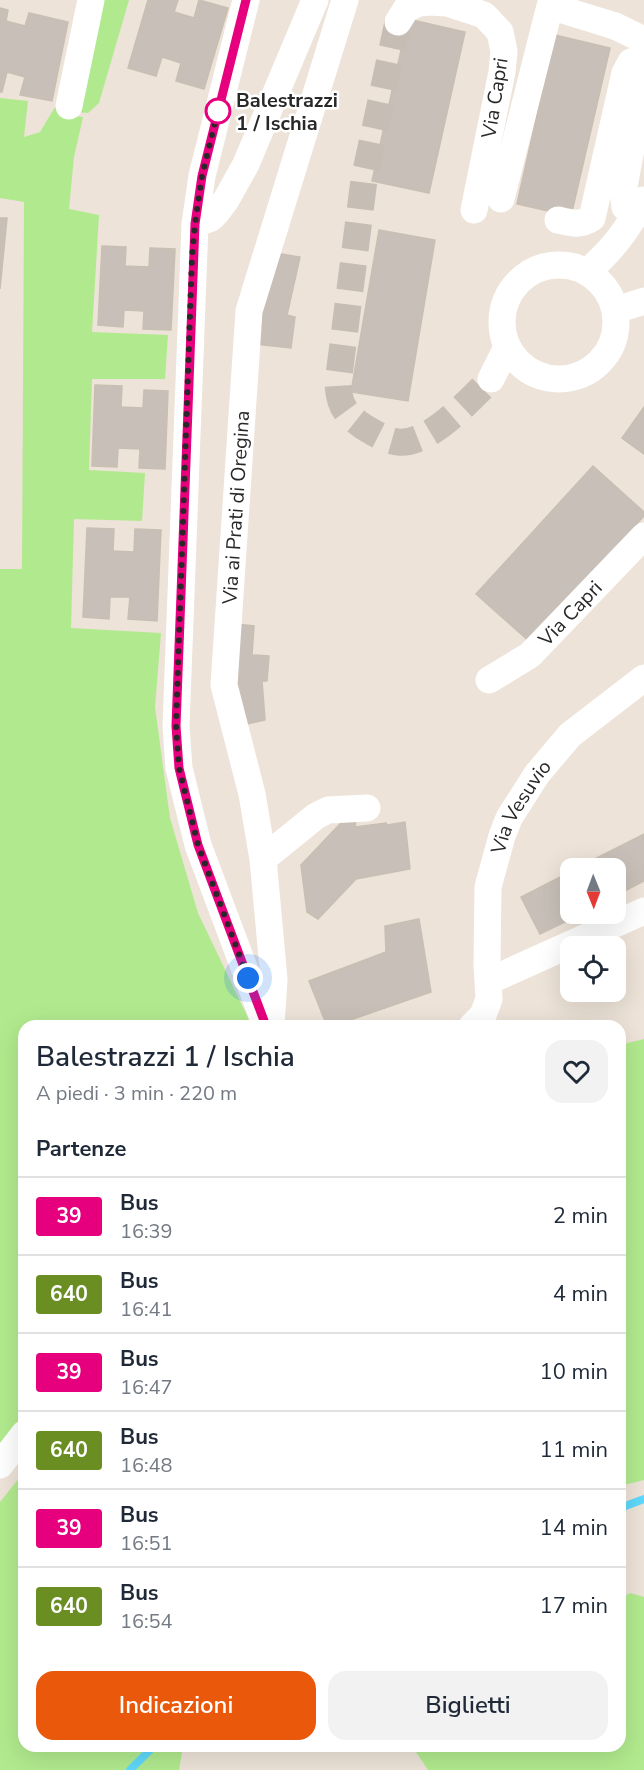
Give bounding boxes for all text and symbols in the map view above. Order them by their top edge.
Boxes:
street label: Via Capri [475,56,515,141]
place label: Balestrazzi 1 / Ischia [236,87,338,137]
marker: Balestrazzi 1 / Ischia [205,98,231,124]
street label: Via ai Prati di Oregina [216,410,256,606]
street label: Via Capri [532,574,608,653]
street label: Via Vesuvio [484,754,557,858]
north arrow [560,858,626,924]
map controls [560,858,626,1002]
button: locate [560,936,626,1002]
your location [233,963,263,993]
text: Balestrazzi 1 / Ischia [36,1038,295,1076]
button: heart [545,1040,608,1103]
text: A piedi · 3 min · 220 m [36,1080,237,1107]
text: Partenze [36,1134,126,1164]
text: Bus [120,1188,159,1218]
text: 2 min [553,1201,608,1231]
text: 39 [56,1202,82,1230]
text: 16:39 [120,1218,173,1245]
text: Bus [120,1266,159,1296]
text: 4 min [553,1279,608,1309]
text: 640 [50,1280,88,1308]
text: 16:41 [120,1296,173,1323]
text: Bus [120,1344,159,1374]
text: 10 min [540,1357,608,1387]
text: 39 [56,1358,82,1386]
text: 16:47 [120,1374,173,1401]
text: Bus [120,1422,159,1452]
text: 11 min [540,1435,608,1465]
text: 640 [50,1436,88,1464]
text: 16:48 [120,1452,173,1479]
text: Bus [120,1500,159,1530]
text: 14 min [540,1513,608,1543]
text: 39 [56,1514,82,1542]
text: 16:51 [120,1530,173,1557]
text: Bus [120,1578,159,1608]
text: 17 min [540,1591,608,1621]
text: 640 [50,1592,88,1620]
text: 16:54 [120,1608,173,1635]
button: Indicazioni [36,1671,316,1740]
button: Biglietti [328,1671,608,1740]

